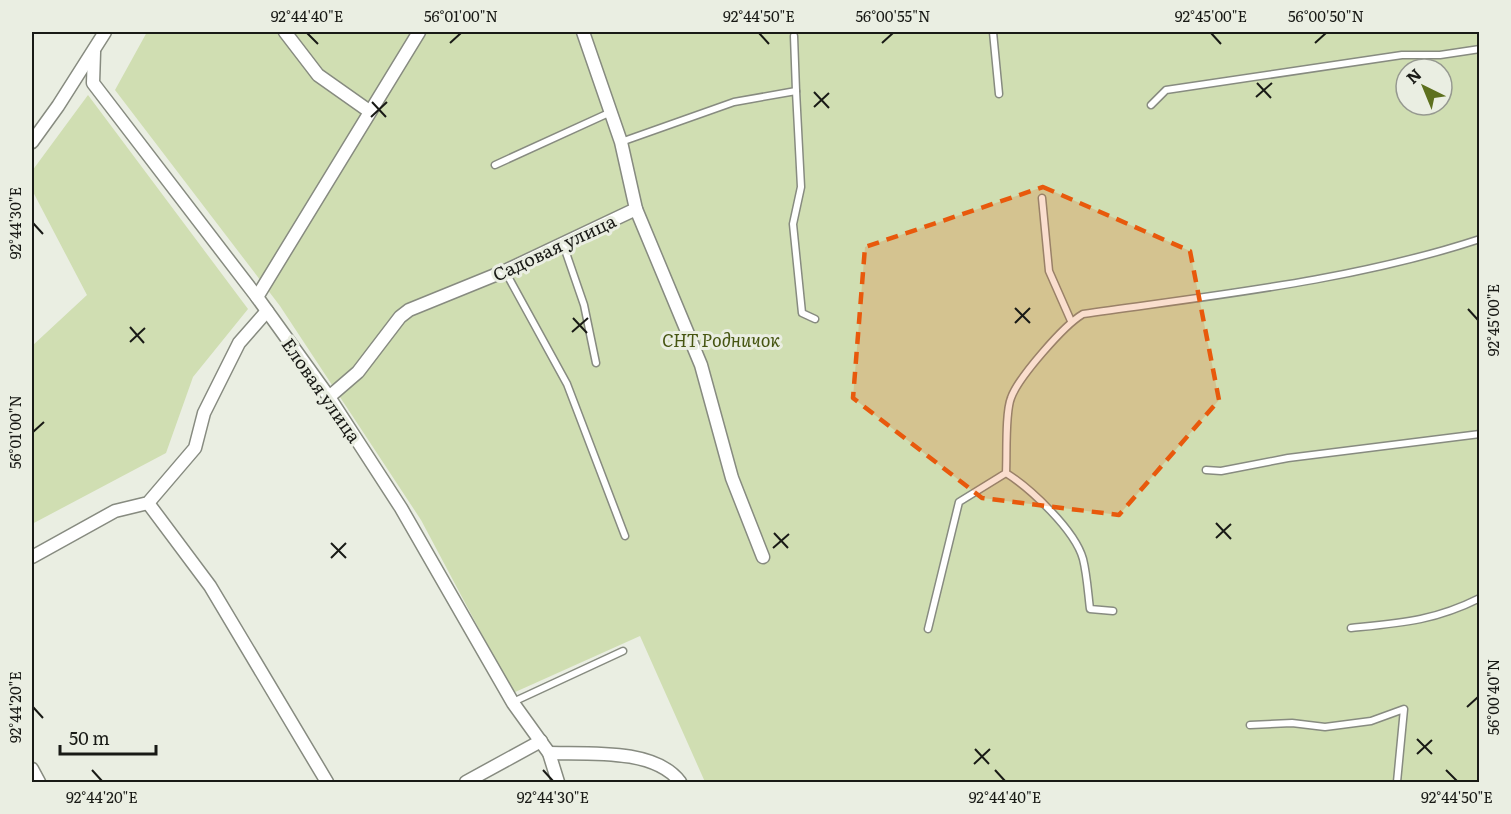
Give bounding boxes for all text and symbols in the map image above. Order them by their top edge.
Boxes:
text: 92°44'40"E [271,4,343,27]
text: 56°01'00"N [424,4,498,27]
text: 92°44'50"E [723,4,795,27]
text: 56°00'55"N [855,4,931,27]
text: 92°45'00"E [1175,4,1247,27]
text: 56°00'50"N [1288,4,1364,27]
north arrow [1394,57,1454,117]
text: N [1400,62,1426,89]
text: 92°44'30"E [3,187,26,259]
street label: Садовая улица [488,207,620,287]
text: 92°45'00"E [1481,284,1504,356]
park label: СНТ Родничок [662,326,780,353]
street label: Еловая улица [276,332,368,448]
text: 56°01'00"N [3,395,26,469]
text: 56°00'40"N [1481,659,1504,735]
text: 92°44'20"E [3,671,26,743]
scale bar [60,718,156,756]
text: 50 m [69,724,110,751]
text: 92°44'20"E [66,785,138,808]
text: 92°44'30"E [517,785,589,808]
text: 92°44'40"E [969,785,1041,808]
text: 92°44'50"E [1421,785,1493,808]

